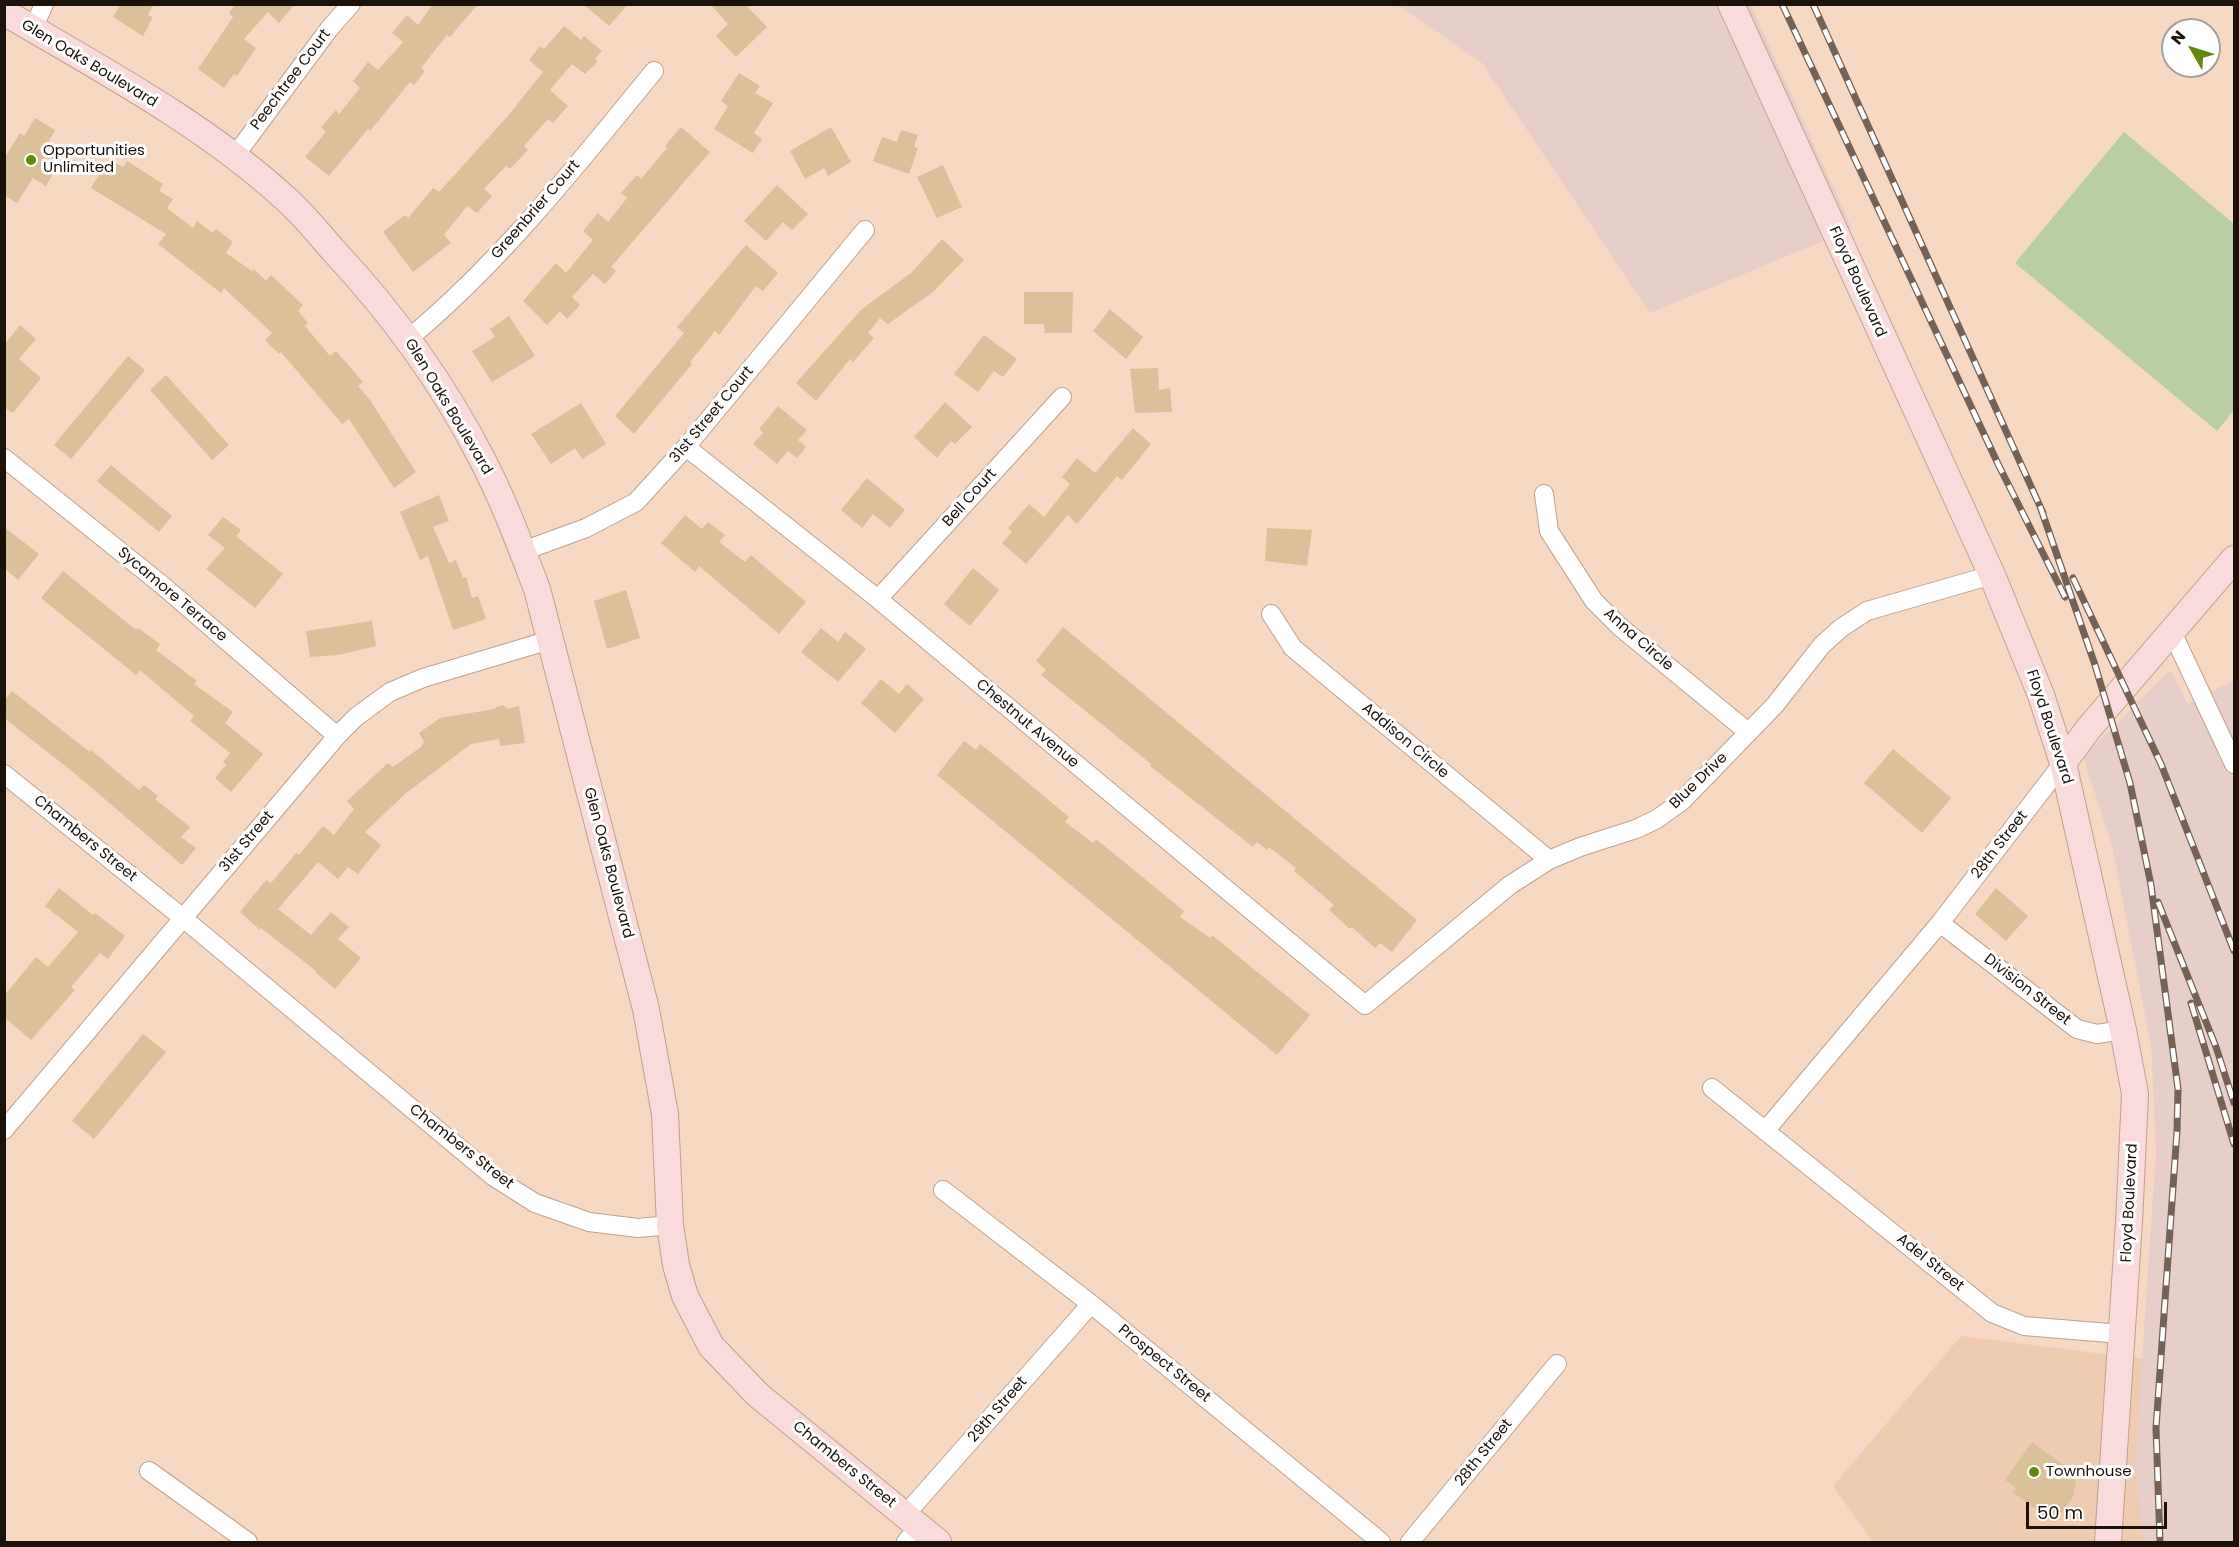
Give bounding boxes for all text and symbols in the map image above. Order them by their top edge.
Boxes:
street label: Glen Oaks Boulevard [18,16,160,112]
north arrow [2161,18,2221,78]
street label: Peechtree Court [247,26,335,134]
text: N [2165,26,2191,50]
place label: Opportunities Unlimited [43,142,145,177]
marker: Opportunities Unlimited [24,153,38,167]
street label: Greenbrier Court [488,157,584,263]
street label: Floyd Boulevard [1825,224,1889,340]
street label: Glen Oaks Boulevard [400,336,496,478]
street label: 31st Street Court [666,363,758,467]
street label: Bell Court [939,465,1001,531]
street label: Sycamore Terrace [114,544,230,646]
street label: Anna Circle [1599,605,1677,675]
street label: Floyd Boulevard [2022,668,2076,786]
street label: Chestnut Avenue [972,676,1082,772]
street label: Addison Circle [1358,699,1452,783]
street label: Blue Drive [1666,749,1732,813]
street label: Glen Oaks Boulevard [579,786,637,940]
street label: Chambers Street [30,792,140,886]
street label: 31st Street [216,808,278,876]
street label: 28th Street [1968,808,2032,882]
street label: Division Street [1980,951,2074,1029]
street label: Chambers Street [405,1101,517,1193]
street label: Floyd Boulevard [2118,1143,2142,1263]
street label: Adel Street [1893,1230,1967,1296]
street label: Prospect Street [1114,1321,1214,1407]
street label: 29th Street [965,1374,1031,1446]
street label: 28th Street [1451,1416,1517,1490]
street label: Chambers Street [789,1418,899,1512]
place label: Townhouse [2046,1463,2132,1481]
marker: Townhouse [2027,1465,2041,1479]
scale bar [2029,1490,2170,1528]
text: 50 m [2037,1500,2083,1525]

